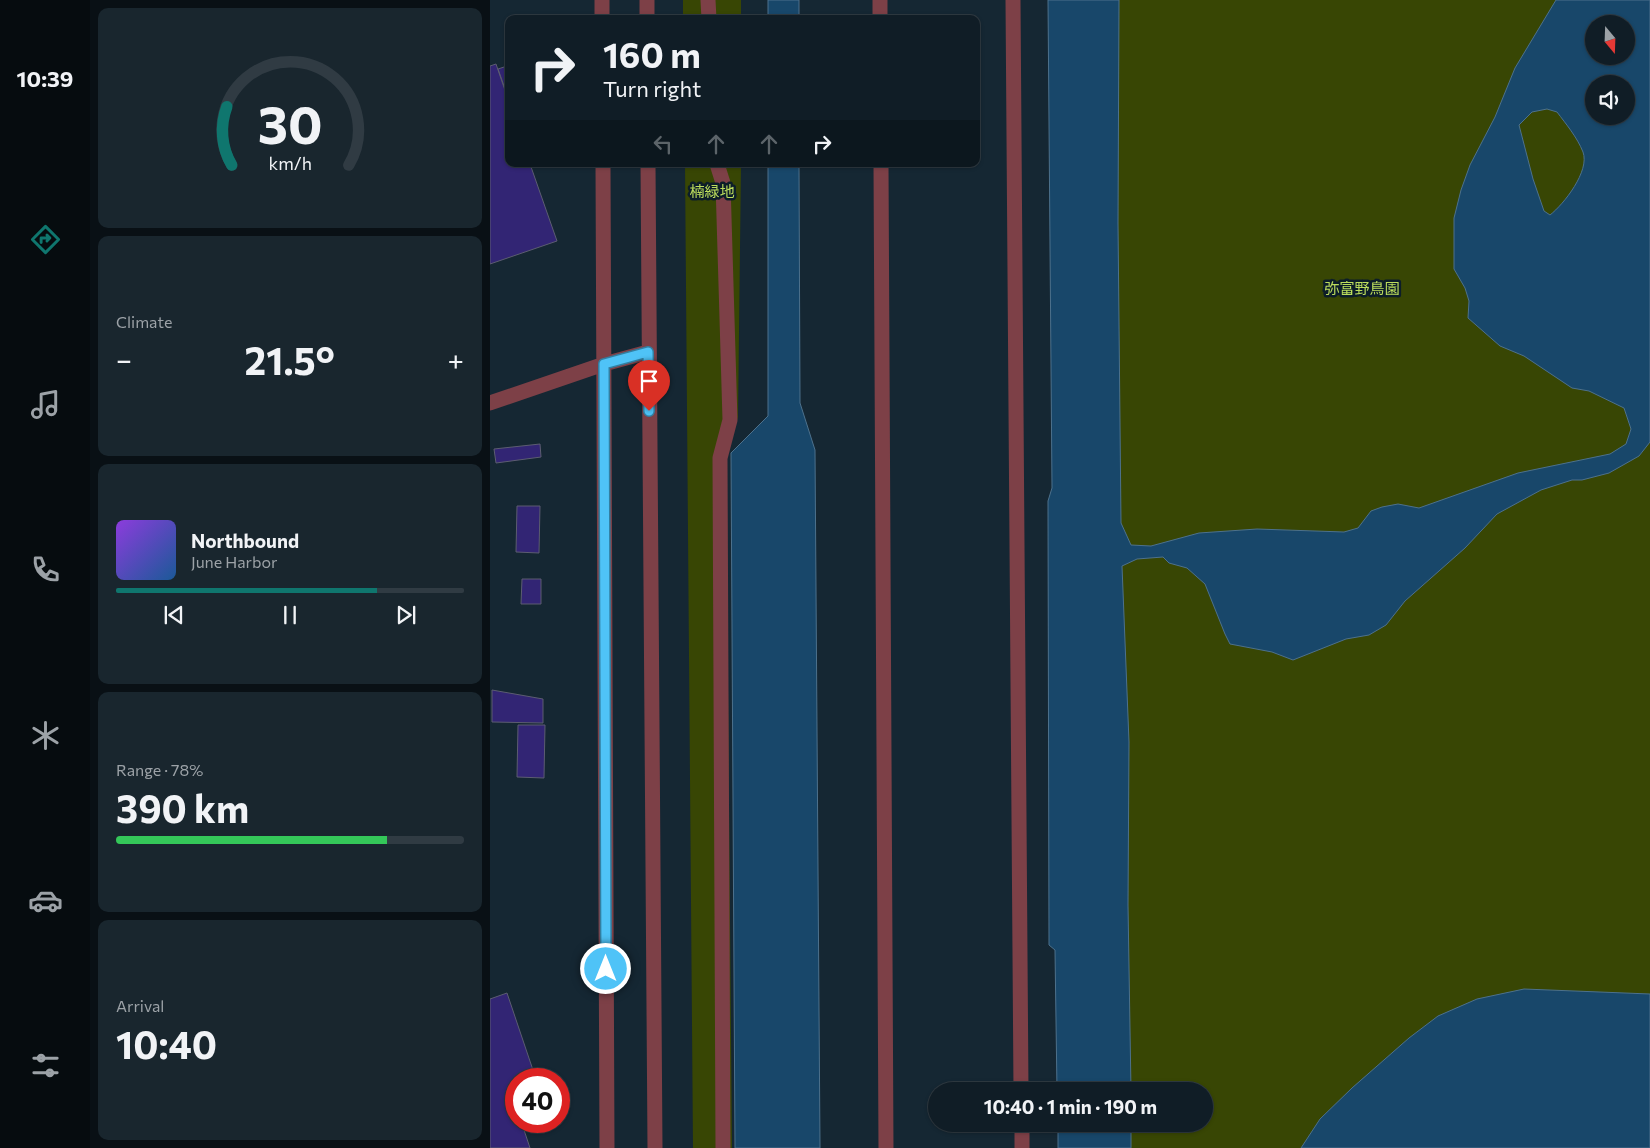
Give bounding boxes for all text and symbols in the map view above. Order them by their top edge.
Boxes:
north arrow [1585,15,1635,65]
map controls [1585,15,1635,125]
text: 160 m [603,32,701,75]
icon: right [520,35,585,100]
text: 10:39 [17,65,73,92]
text: Turn right [603,75,701,102]
button: sound [1585,75,1635,125]
text: 30 [258,91,322,155]
icon: left [649,130,677,158]
icon: ahead [702,130,730,158]
icon: ahead [755,130,783,158]
icon: right [808,130,836,158]
text: km/h [268,152,312,174]
park label: 楠緑地 [689,182,735,200]
icon: directions [28,222,63,257]
park label: 弥富野鳥園 [1324,279,1400,297]
text: Climate [116,312,172,331]
text: 21.5° [245,336,335,383]
text: − [116,342,132,376]
text: + [448,342,464,376]
pin [628,360,670,411]
icon: arrive [635,367,663,395]
icon: music [28,387,63,422]
text: Northbound [191,529,299,552]
icon: phone [28,552,63,587]
text: June Harbor [191,552,277,571]
icon: previous [160,601,188,629]
icon: pause [276,601,304,629]
icon: next [392,601,420,629]
icon: climate [28,718,63,753]
text: Range · 78% [116,760,203,779]
text: 390 km [116,784,249,831]
icon: car [28,883,63,918]
position arrow [579,942,631,994]
text: Arrival [116,996,164,1015]
text: 10:40 [116,1020,217,1067]
icon: filters [28,1048,63,1083]
speed limit sign: 40 [505,1068,570,1133]
text: 10:40 · 1 min · 190 m [984,1095,1157,1118]

